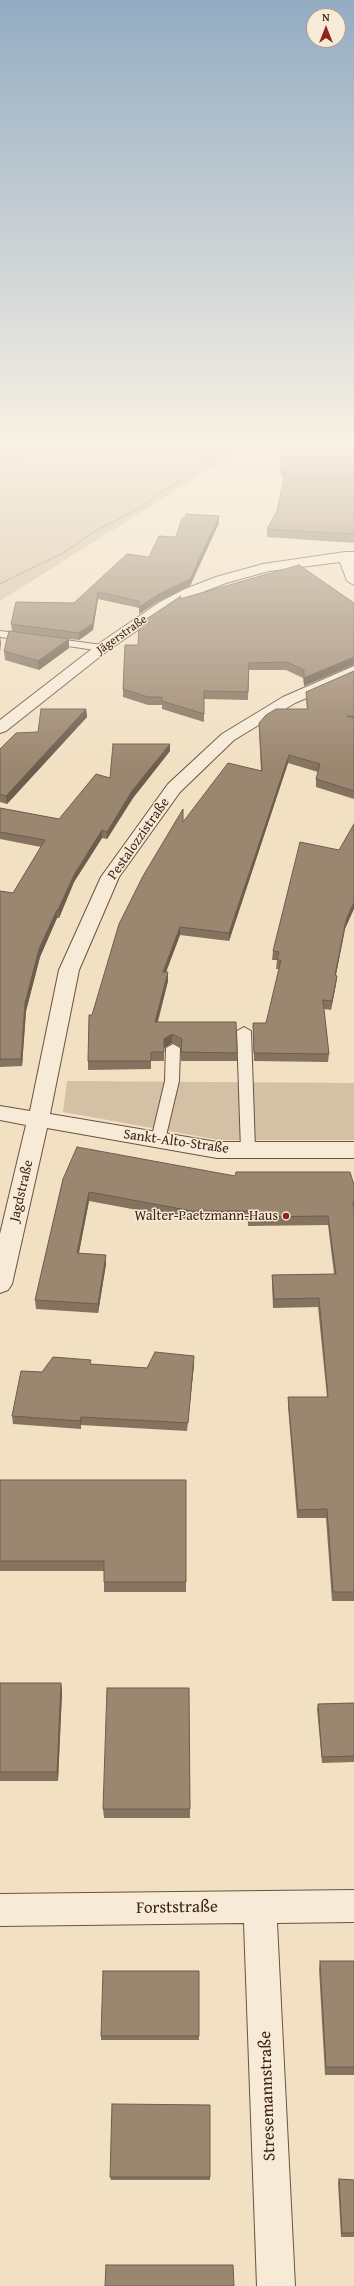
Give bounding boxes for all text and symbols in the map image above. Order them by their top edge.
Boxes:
north arrow [306,8,346,48]
text: N [322,9,330,25]
street label: Jägerstraße [94,612,150,658]
street label: Pestalozzistraße [105,795,173,883]
street label: Sankt-Alto-Straße [122,1126,230,1158]
street label: Jagdstraße [7,1158,37,1224]
place label: Walter-Paetzmann-Haus [135,1208,278,1224]
marker: Walter-Paetzmann-Haus [281,1211,291,1221]
street label: Forststraße [136,1897,218,1919]
street label: Stresemannstraße [256,2031,280,2161]

